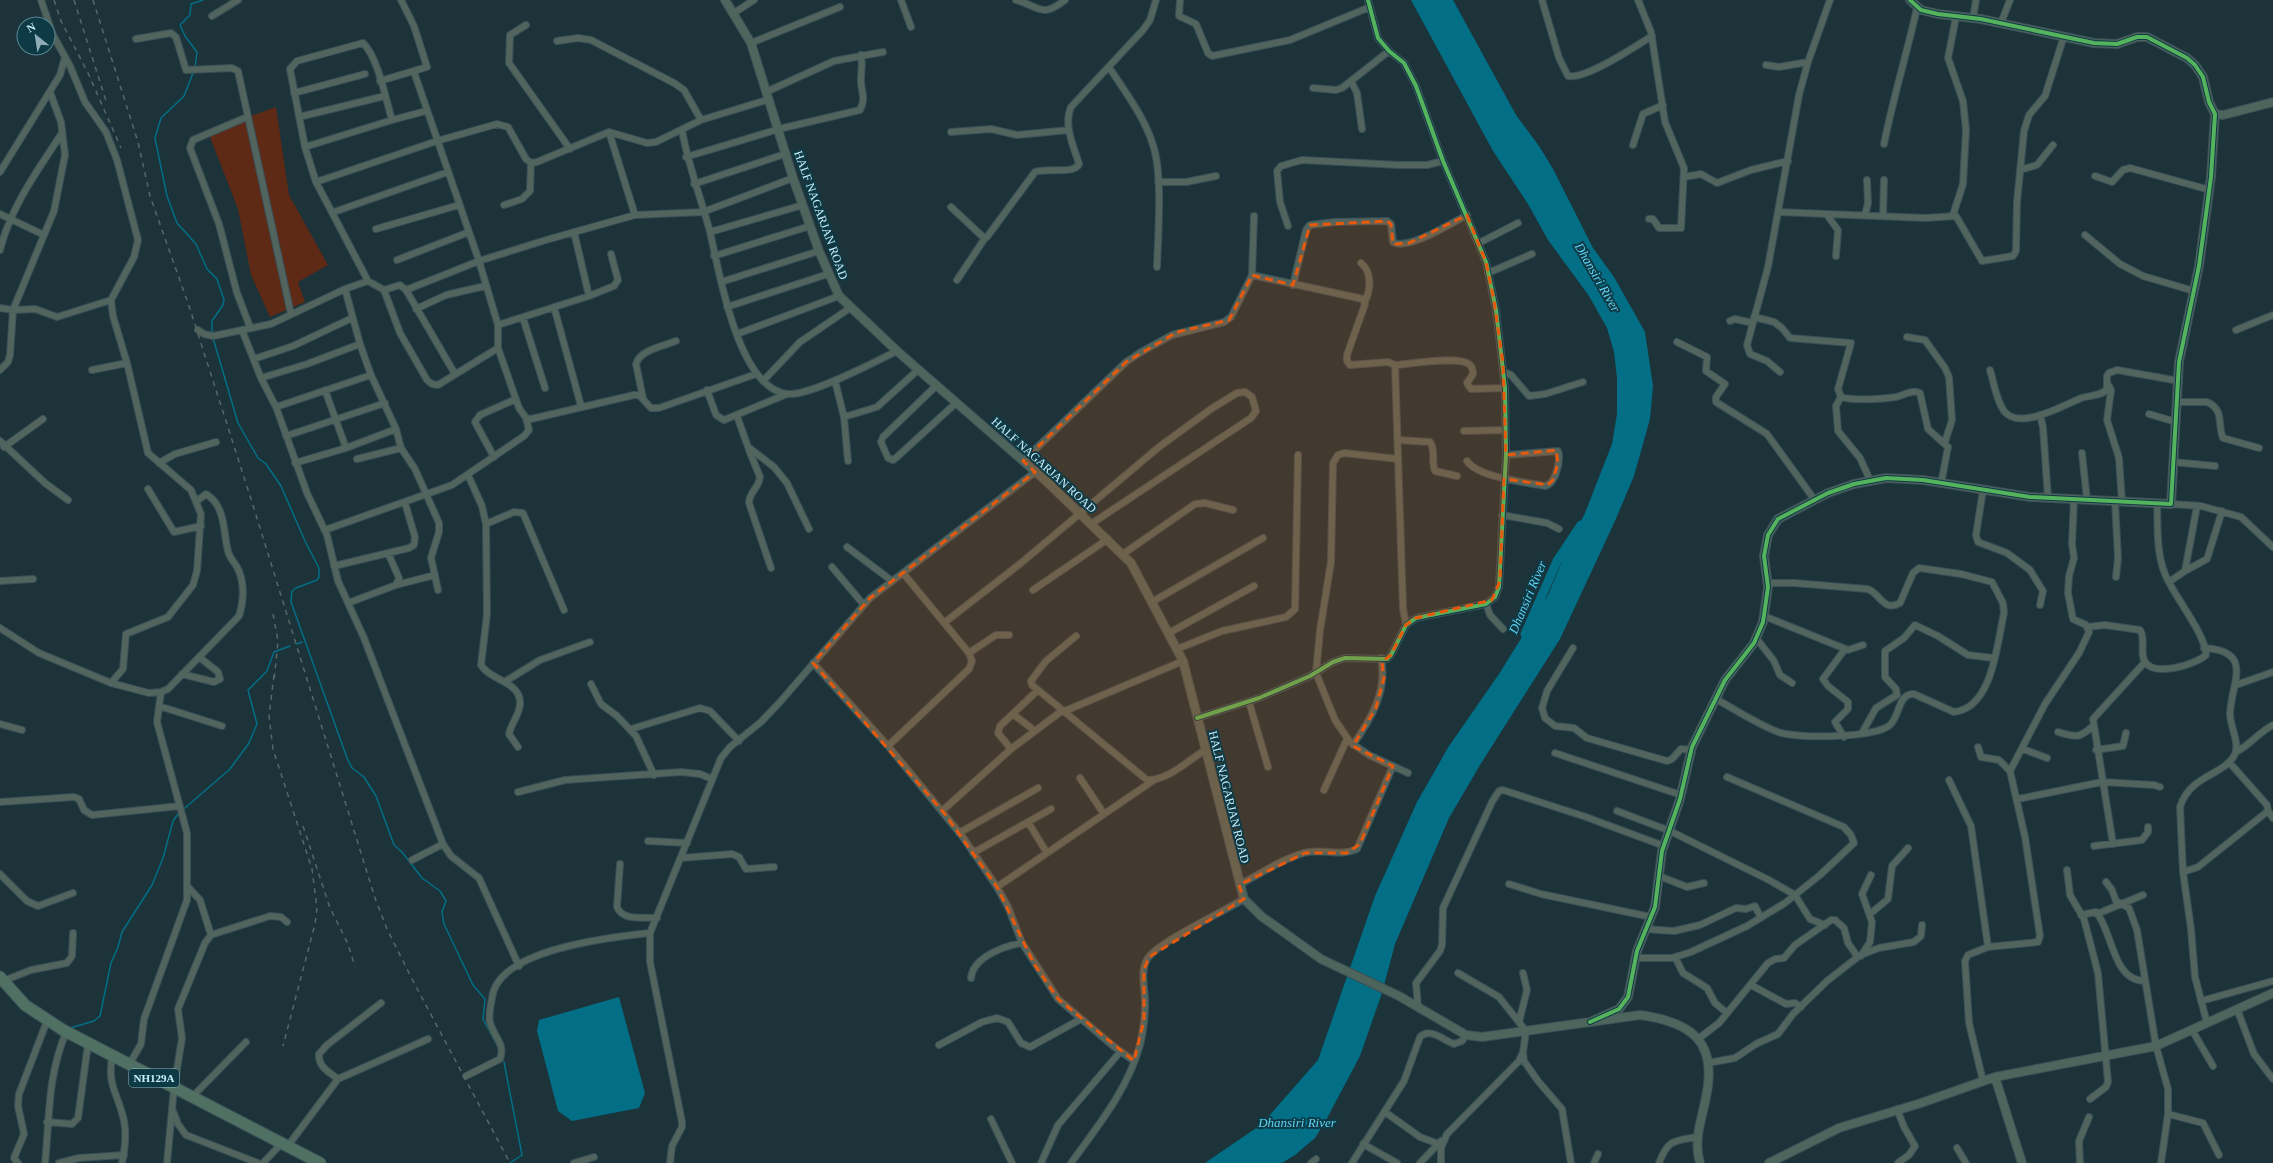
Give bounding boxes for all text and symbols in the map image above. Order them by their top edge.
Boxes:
north arrow [16,16,56,56]
text: N [25,20,37,35]
street label: HALF NAGARJAN ROAD [791,149,851,282]
water label: Dhansiri River [1571,239,1624,315]
street label: HALF NAGARJAN ROAD [989,414,1099,516]
water label: Dhansiri River [1505,558,1550,637]
street label: HALF NAGARJAN ROAD [1206,729,1252,865]
road number: NH129A [129,1069,179,1087]
water label: Dhansiri River [1257,1115,1337,1130]

